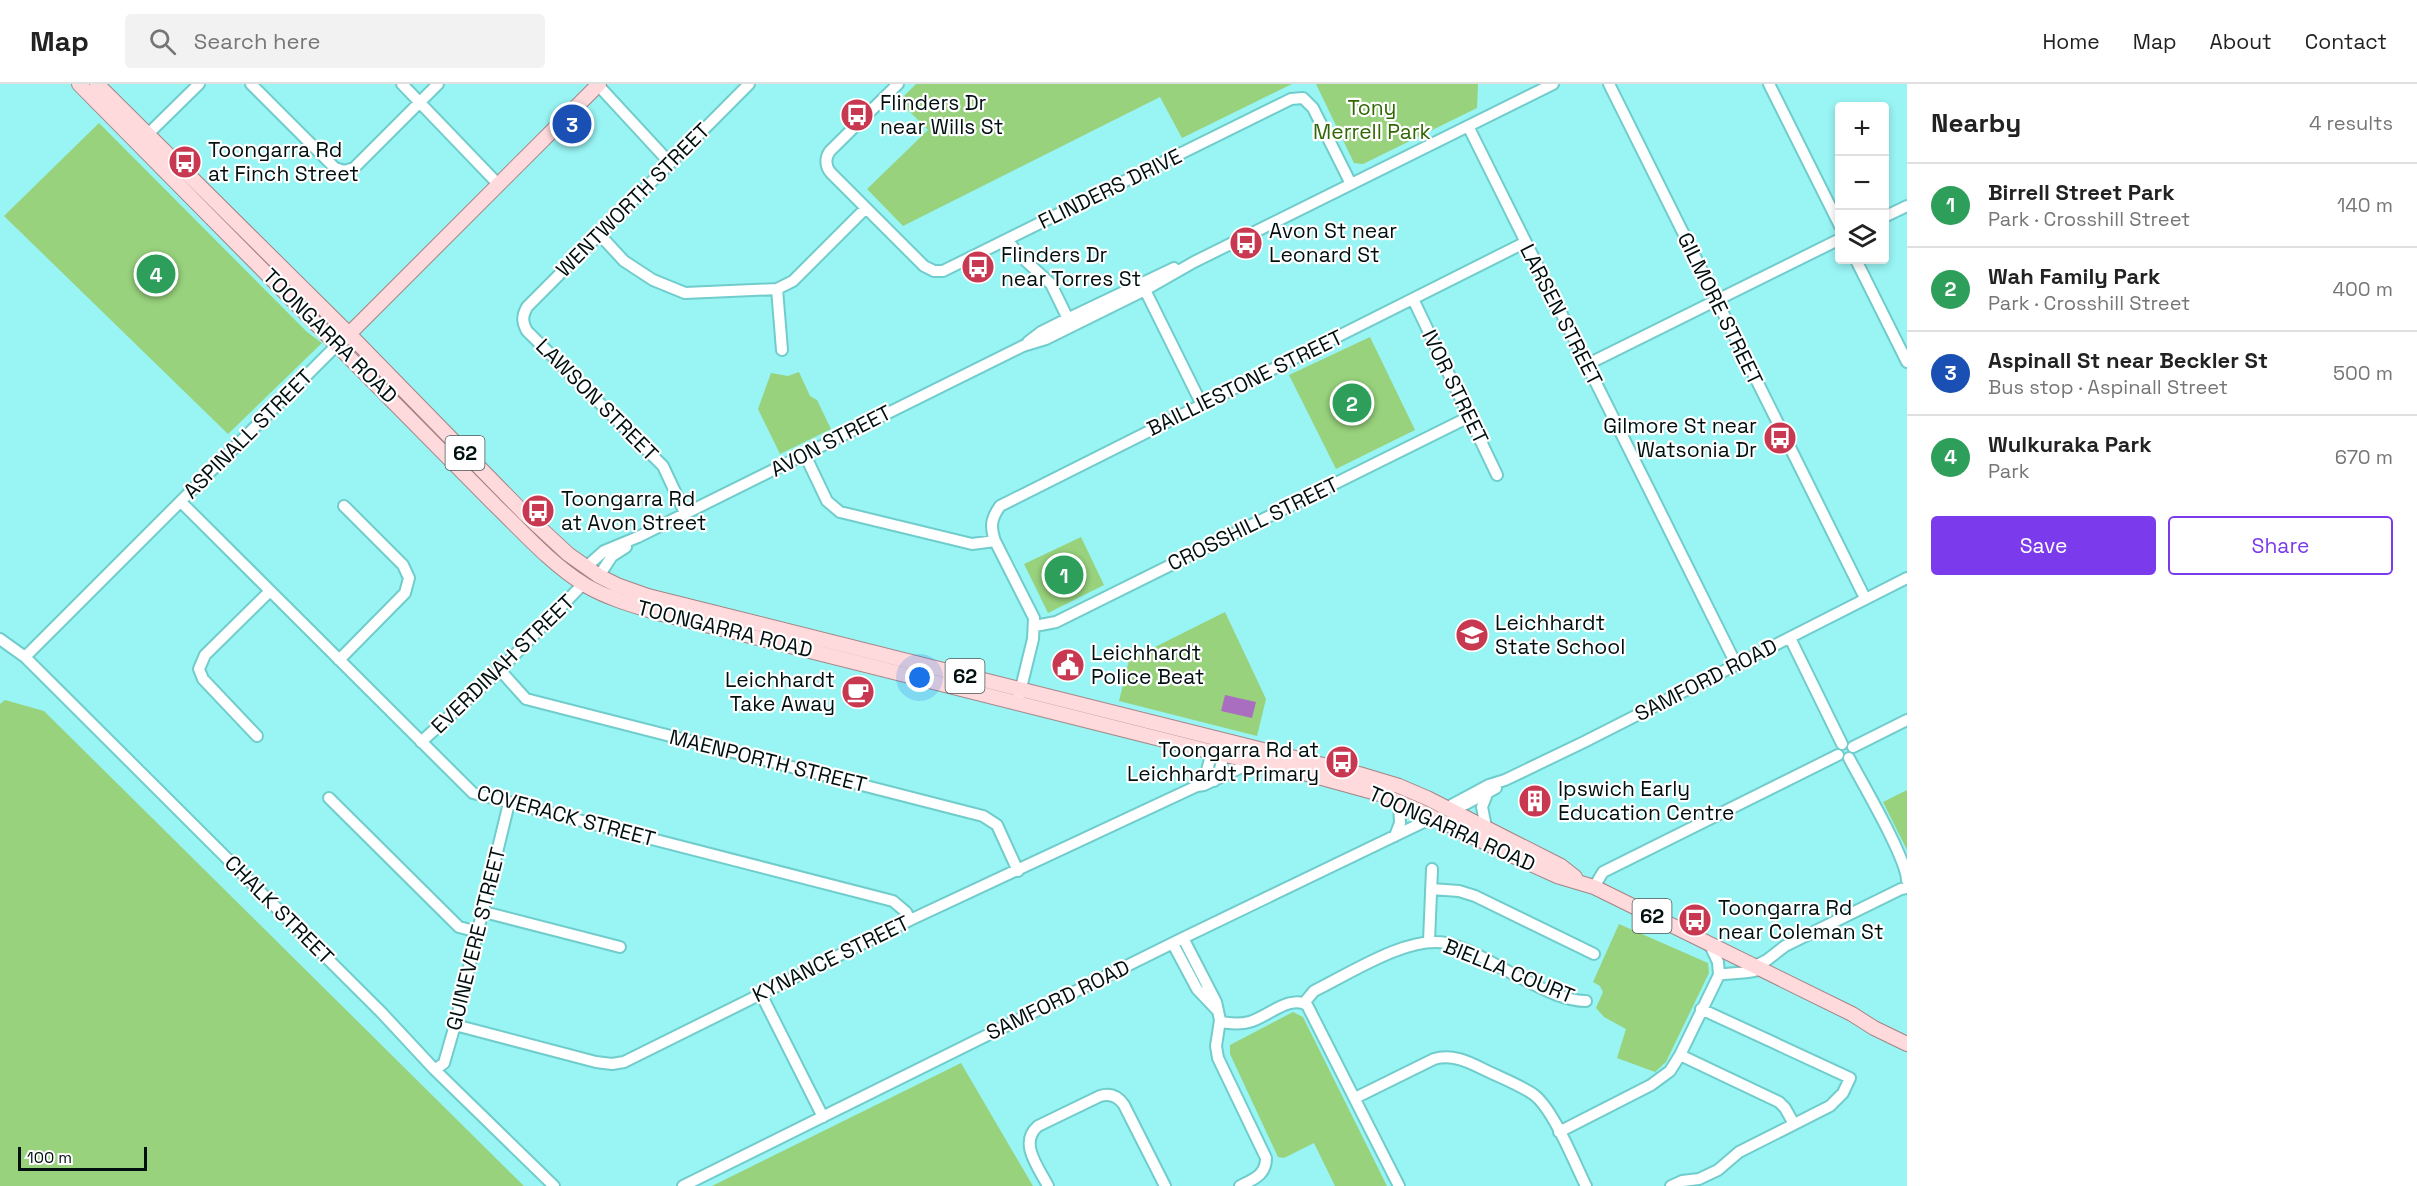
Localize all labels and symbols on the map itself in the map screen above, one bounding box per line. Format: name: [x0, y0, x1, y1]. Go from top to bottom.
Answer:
place label: Flinders Dr near Wills St: [880, 89, 1003, 140]
park label: Tony Merrell Park: [1313, 94, 1431, 145]
bus stop icon: Flinders Dr near Wills St: [839, 97, 875, 133]
pin: 3: [552, 102, 592, 147]
street label: WENTWORTH STREET: [550, 117, 715, 282]
place label: Toongarra Rd at Finch Street: [208, 136, 359, 187]
street label: FLINDERS DRIVE: [1034, 142, 1186, 235]
bus stop icon: Toongarra Rd at Finch Street: [167, 144, 203, 180]
place label: Avon St near Leonard St: [1269, 217, 1397, 268]
bus stop icon: Avon St near Leonard St: [1228, 225, 1264, 261]
street label: GILMORE STREET: [1672, 228, 1769, 390]
street label: LARSEN STREET: [1514, 239, 1609, 390]
place label: Flinders Dr near Torres St: [1001, 241, 1141, 292]
bus stop icon: Flinders Dr near Torres St: [960, 249, 996, 285]
pin: 4: [136, 252, 176, 297]
street label: TOONGARRA ROAD: [257, 262, 404, 409]
street label: BAILLIESTONE STREET: [1142, 323, 1347, 442]
street label: IVOR STREET: [1416, 325, 1495, 449]
street label: LAWSON STREET: [530, 333, 664, 467]
street label: ASPINALL STREET: [177, 363, 318, 504]
pin: 2: [1332, 380, 1372, 426]
street label: AVON STREET: [766, 399, 896, 483]
place label: Gilmore St near Watsonia Dr: [1603, 412, 1757, 463]
bus stop icon: Gilmore St near Watsonia Dr: [1762, 420, 1798, 456]
road number: 62: [446, 436, 484, 470]
street label: CROSSHILL STREET: [1163, 470, 1343, 577]
place label: Toongarra Rd at Avon Street: [561, 485, 706, 536]
bus stop icon: Toongarra Rd at Avon Street: [520, 493, 556, 529]
pin: 1: [1044, 552, 1084, 598]
street label: EVERDINAH STREET: [425, 588, 580, 739]
street label: TOONGARRA ROAD: [635, 594, 816, 663]
place label: Leichhardt State School: [1495, 609, 1625, 660]
school or university icon: Leichhardt State School: [1454, 617, 1490, 653]
street label: SAMFORD ROAD: [1630, 632, 1782, 727]
place label: Leichhardt Police Beat: [1091, 639, 1204, 690]
public building icon: Leichhardt Police Beat: [1050, 647, 1086, 683]
road number: 62: [946, 659, 984, 693]
your location: [905, 663, 934, 692]
place label: Leichhardt Take Away: [725, 666, 835, 717]
cafe icon: Leichhardt Take Away: [840, 674, 876, 710]
street label: MAENPORTH STREET: [667, 723, 869, 798]
place label: Toongarra Rd at Leichhardt Primary: [1127, 736, 1319, 787]
bus stop icon: Toongarra Rd at Leichhardt Primary: [1324, 744, 1360, 780]
place label: Ipswich Early Education Centre: [1558, 775, 1734, 826]
street label: COVERACK STREET: [474, 779, 658, 852]
street label: TOONGARRA ROAD: [1365, 780, 1540, 877]
building icon: Ipswich Early Education Centre: [1517, 783, 1553, 819]
street label: GUINEVERE STREET: [440, 844, 511, 1033]
street label: CHALK STREET: [219, 849, 340, 970]
place label: Toongarra Rd near Coleman St: [1718, 894, 1884, 945]
road number: 62: [1632, 899, 1672, 933]
bus stop icon: Toongarra Rd near Coleman St: [1677, 902, 1713, 938]
street label: KYNANCE STREET: [748, 909, 914, 1008]
street label: BIELLA COURT: [1440, 932, 1579, 1009]
street label: SAMFORD ROAD: [982, 953, 1134, 1046]
scale bar: [18, 1144, 147, 1172]

